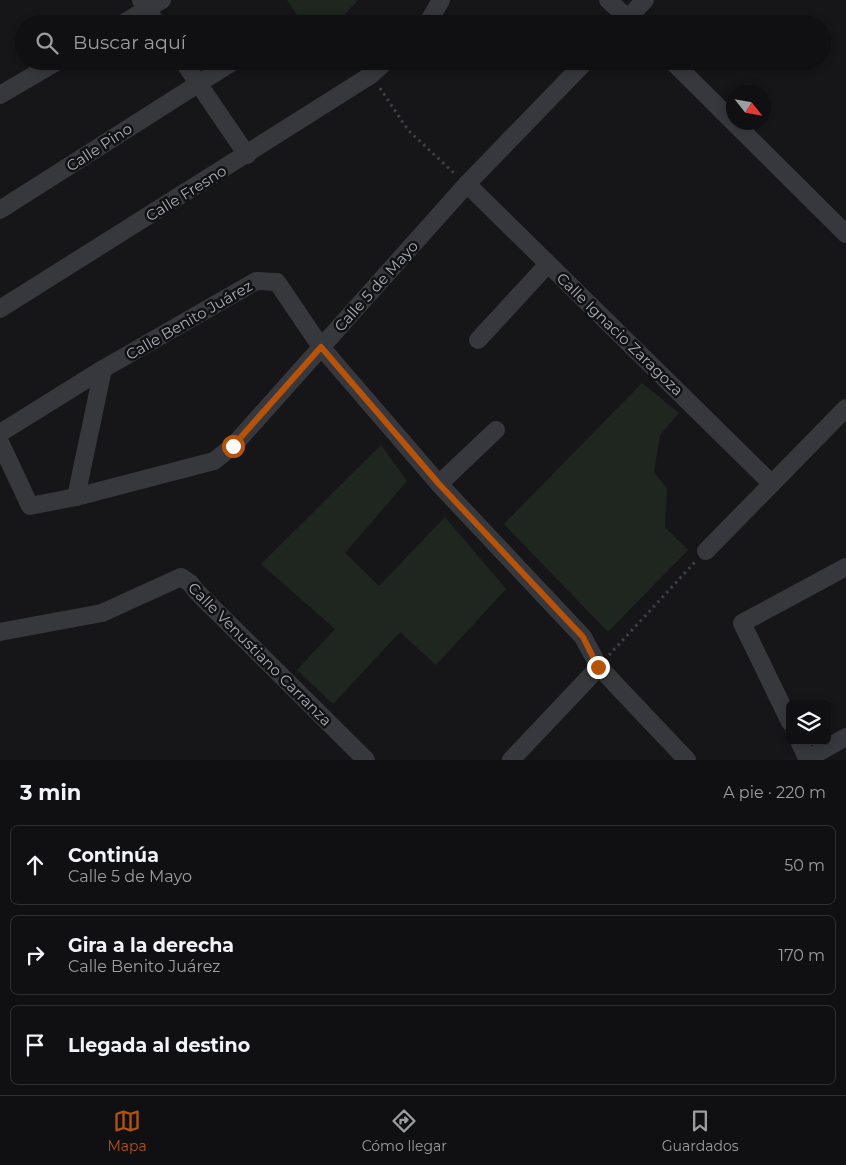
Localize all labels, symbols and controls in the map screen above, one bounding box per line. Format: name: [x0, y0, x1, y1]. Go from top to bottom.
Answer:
search box: [15, 15, 831, 70]
icon: search: [33, 29, 61, 57]
text: Buscar aquí: [73, 31, 186, 54]
north arrow: [726, 85, 771, 130]
street label: Calle Pino: [62, 119, 136, 175]
street label: Calle Fresno: [142, 161, 230, 225]
street label: Calle 5 de Mayo: [330, 236, 422, 336]
street label: Calle Ignacio Zaragoza: [553, 269, 687, 399]
street label: Calle Benito Juárez: [122, 276, 256, 364]
route start: [222, 435, 245, 458]
street label: Calle Venustiano Carranza: [184, 578, 336, 730]
route end: [587, 656, 610, 679]
map controls: [786, 700, 831, 745]
button: layers: [786, 700, 831, 745]
text: 3 min: [20, 780, 81, 805]
text: A pie · 220 m: [723, 783, 826, 802]
text: Continúa: [68, 844, 159, 867]
icon: ahead: [21, 851, 49, 879]
text: 50 m: [784, 856, 825, 875]
text: Calle 5 de Mayo: [68, 867, 192, 886]
text: Gira a la derecha: [68, 934, 234, 957]
icon: right: [21, 941, 49, 969]
text: 170 m: [778, 946, 825, 965]
text: Calle Benito Juárez: [68, 957, 220, 976]
icon: arrive: [21, 1031, 49, 1059]
text: Llegada al destino: [68, 1034, 250, 1057]
tab: Mapa: [107, 1107, 147, 1155]
tab: Cómo llegar: [362, 1107, 447, 1155]
tab: Guardados: [662, 1107, 739, 1155]

